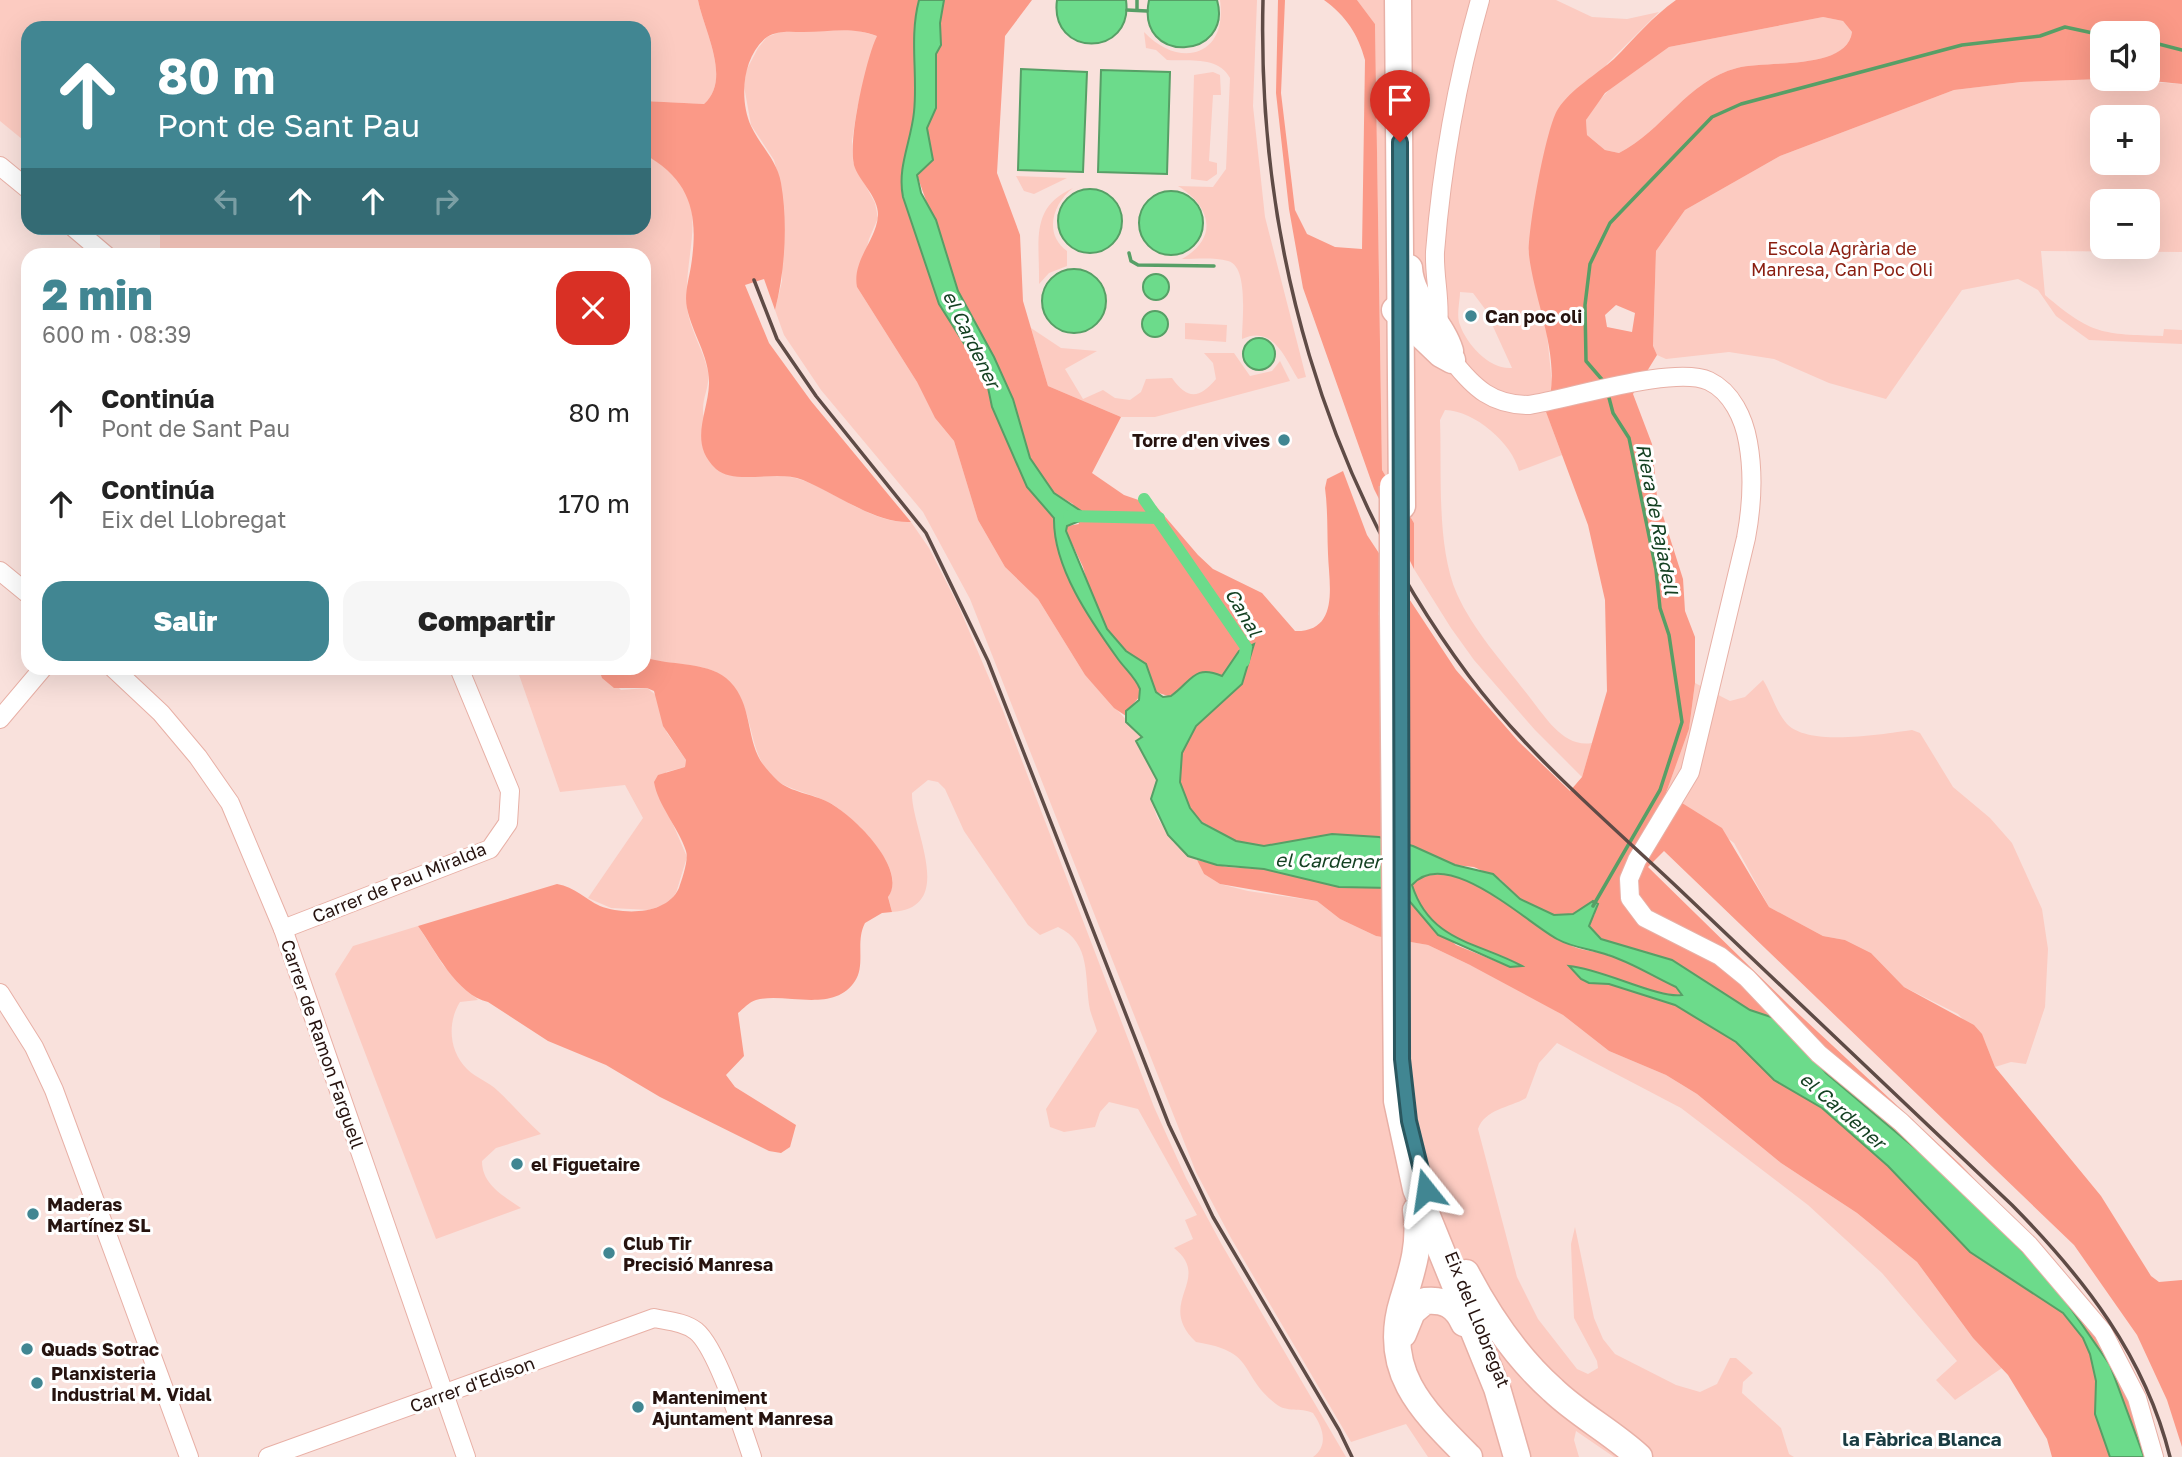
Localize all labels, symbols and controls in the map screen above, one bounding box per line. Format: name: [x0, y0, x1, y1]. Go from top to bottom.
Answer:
map controls: [2090, 21, 2160, 259]
button: sound: [2090, 21, 2160, 91]
text: 80 m: [157, 46, 275, 105]
icon: ahead: [42, 49, 133, 140]
pin: [1370, 70, 1430, 142]
icon: arrive: [1381, 81, 1419, 119]
button: +: [2090, 105, 2160, 175]
text: Pont de Sant Pau: [157, 106, 420, 144]
icon: left: [208, 182, 246, 220]
icon: ahead: [281, 182, 319, 220]
icon: ahead: [354, 182, 392, 220]
icon: right: [427, 182, 465, 220]
button: −: [2090, 189, 2160, 259]
park label: Escola Agrària de Manresa, Can Poc Oli: [1751, 237, 1933, 280]
text: 2 min: [42, 269, 153, 319]
button: close: [556, 271, 630, 345]
water label: el Cardener: [939, 287, 1007, 394]
place label: Can poc oli: [1485, 305, 1582, 327]
marker: Can poc oli: [1463, 308, 1479, 324]
text: 600 m · 08:39: [42, 320, 192, 348]
text: Continúa: [101, 383, 215, 414]
icon: ahead: [42, 394, 80, 432]
text: 80 m: [569, 397, 630, 428]
text: Pont de Sant Pau: [101, 414, 290, 442]
place label: Torre d'en vives: [1132, 429, 1270, 451]
marker: Torre d'en vives: [1276, 432, 1292, 448]
water label: Riera de Rajadell: [1632, 442, 1684, 597]
text: Continúa: [101, 474, 215, 505]
icon: ahead: [42, 485, 80, 523]
text: 170 m: [558, 488, 630, 519]
text: Eix del Llobregat: [101, 505, 286, 533]
button: Salir: [42, 581, 329, 661]
button: Compartir: [343, 581, 630, 661]
water label: Canal: [1221, 584, 1268, 641]
street label: Carrer de Pau Miralda: [309, 837, 489, 927]
water label: el Cardener: [1275, 848, 1384, 872]
street label: Carrer de Ramon Farguell: [277, 936, 369, 1152]
water label: el Cardener: [1796, 1067, 1892, 1155]
place label: el Figuetaire: [531, 1153, 640, 1175]
position arrow: [1389, 1153, 1463, 1227]
marker: el Figuetaire: [509, 1156, 525, 1172]
place label: Maderas Martínez SL: [47, 1193, 150, 1236]
marker: Maderas Martínez SL: [25, 1206, 41, 1222]
place label: Club Tir Precisió Manresa: [623, 1232, 773, 1275]
marker: Club Tir Precisió Manresa: [601, 1245, 617, 1261]
street label: Eix del Llobregat: [1441, 1248, 1515, 1390]
place label: Quads Sotrac: [41, 1338, 159, 1360]
marker: Quads Sotrac: [19, 1341, 35, 1357]
street label: Carrer d'Edison: [407, 1351, 537, 1417]
place label: Planxisteria Industrial M. Vidal: [51, 1362, 211, 1405]
marker: Planxisteria Industrial M. Vidal: [29, 1375, 45, 1391]
place label: Manteniment Ajuntament Manresa: [652, 1386, 833, 1429]
marker: Manteniment Ajuntament Manresa: [630, 1399, 646, 1415]
district label: la Fàbrica Blanca: [1842, 1427, 2002, 1450]

